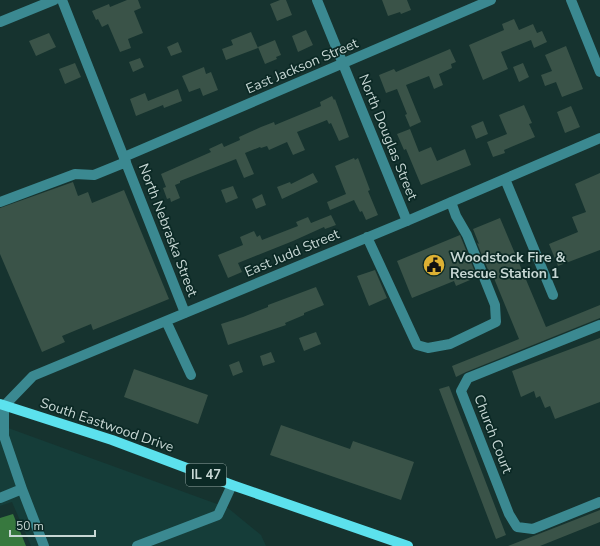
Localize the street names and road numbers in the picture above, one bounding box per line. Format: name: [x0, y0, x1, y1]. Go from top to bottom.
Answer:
street label: East Jackson Street: [243, 34, 361, 98]
street label: North Douglas Street: [354, 71, 422, 203]
street label: North Nebraska Street: [134, 161, 202, 299]
street label: East Judd Street: [242, 224, 342, 282]
street label: Church Court: [469, 392, 517, 476]
street label: South Eastwood Drive: [38, 393, 176, 457]
road number: IL 47: [186, 464, 226, 486]

